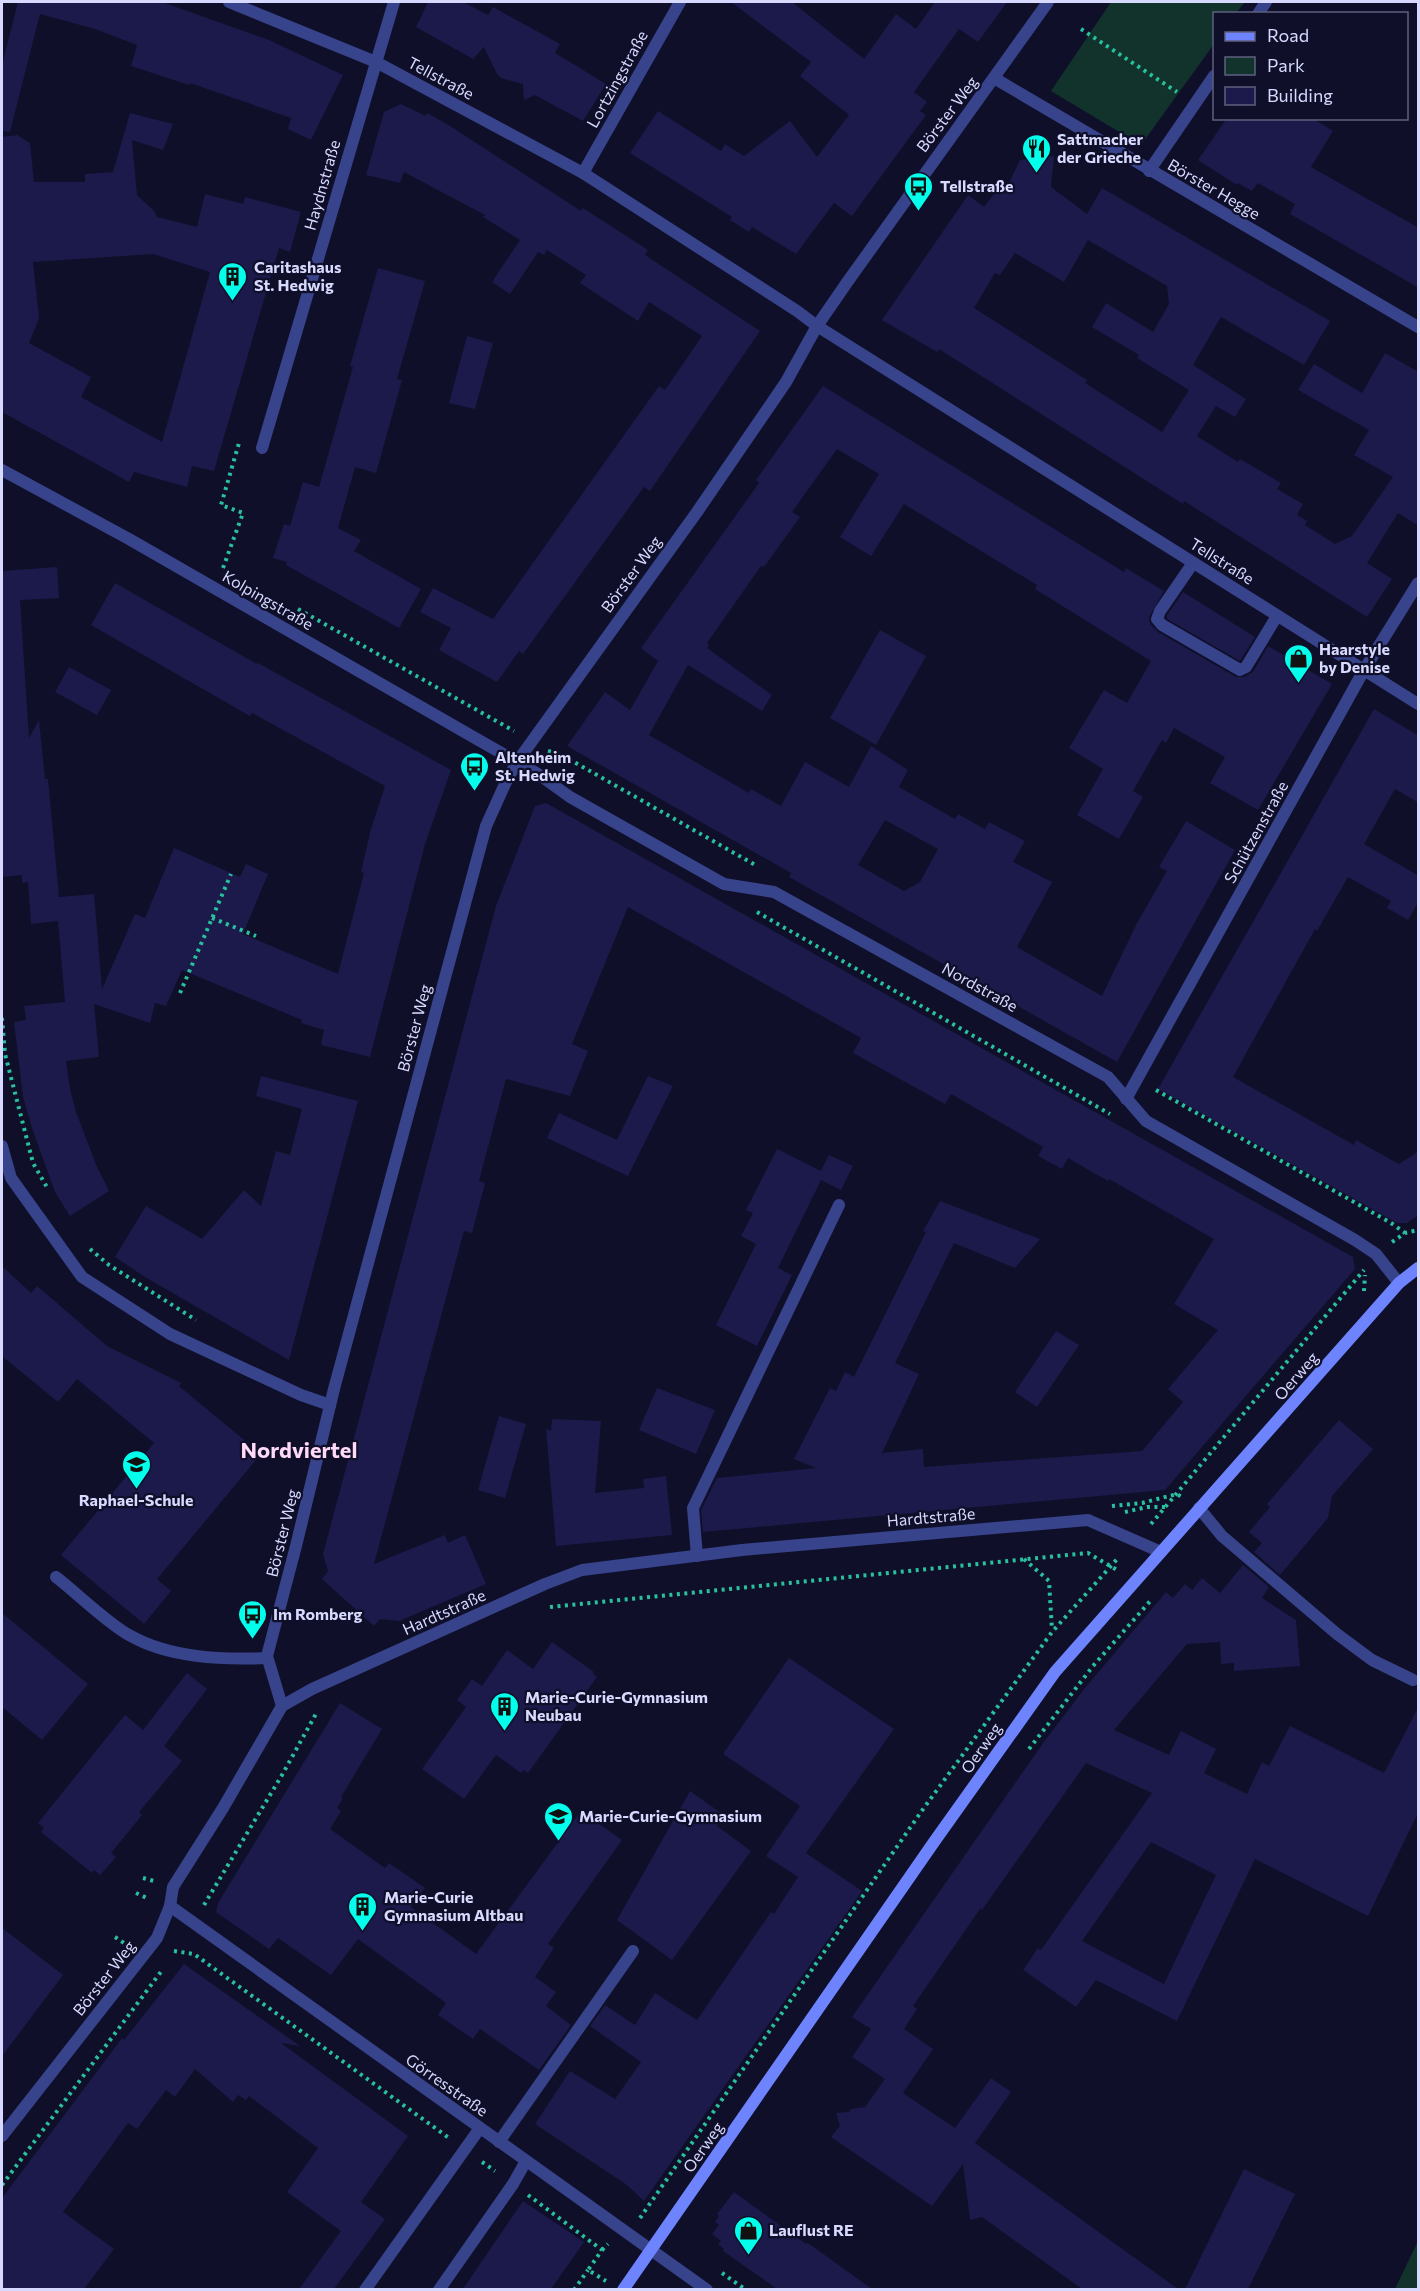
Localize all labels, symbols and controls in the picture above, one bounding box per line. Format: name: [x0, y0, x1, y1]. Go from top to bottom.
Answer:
legend: [1213, 12, 1408, 120]
text: Road: [1267, 24, 1309, 46]
street label: Lortzingstraße: [582, 27, 651, 131]
street label: Tellstraße: [405, 52, 478, 103]
text: Park: [1267, 54, 1305, 76]
street label: Börster Weg: [912, 72, 981, 155]
text: Building: [1267, 84, 1333, 106]
place label: Sattmacher der Grieche: [1057, 129, 1143, 166]
restaurant icon: Sattmacher der Grieche: [1020, 132, 1052, 174]
street label: Haydnstraße: [300, 137, 343, 232]
street label: Börster Hegge: [1165, 154, 1264, 223]
bus stop icon: Tellstraße: [903, 170, 935, 212]
place label: Tellstraße: [940, 176, 1014, 195]
place label: Caritashaus St. Hedwig: [254, 257, 341, 294]
building icon: Caritashaus St. Hedwig: [217, 260, 249, 302]
street label: Börster Weg: [596, 532, 665, 616]
street label: Tellstraße: [1187, 533, 1258, 588]
street label: Kolpingstraße: [219, 566, 317, 633]
place label: Haarstyle by Denise: [1319, 639, 1390, 676]
shop icon: Haarstyle by Denise: [1282, 642, 1314, 684]
place label: Altenheim St. Hedwig: [495, 747, 575, 784]
bus stop icon: Altenheim St. Hedwig: [458, 750, 490, 792]
street label: Schützenstraße: [1220, 777, 1292, 886]
street label: Nordstraße: [939, 958, 1021, 1015]
street label: Börster Weg: [393, 982, 434, 1074]
street label: Oerweg: [1270, 1347, 1322, 1404]
district label: Nordviertel: [241, 1436, 357, 1463]
school or university icon: Raphael-Schule: [120, 1448, 152, 1490]
street label: Börster Weg: [261, 1487, 302, 1579]
place label: Raphael-Schule: [79, 1490, 193, 1509]
street label: Hardtstraße: [886, 1503, 976, 1530]
street label: Hardtstraße: [399, 1585, 488, 1638]
bus stop icon: Im Romberg: [236, 1598, 268, 1640]
place label: Im Romberg: [273, 1604, 363, 1623]
place label: Marie-Curie-Gymnasium Neubau: [525, 1687, 708, 1724]
building icon: Marie-Curie-Gymnasium Neubau: [488, 1690, 520, 1732]
street label: Oerweg: [956, 1718, 1005, 1777]
school or university icon: Marie-Curie-Gymnasium: [542, 1800, 574, 1842]
place label: Marie-Curie-Gymnasium: [579, 1806, 762, 1825]
place label: Marie-Curie Gymnasium Altbau: [384, 1887, 523, 1924]
building icon: Marie-Curie Gymnasium Altbau: [347, 1890, 379, 1932]
street label: Börster Weg: [68, 1936, 139, 2019]
street label: Görresstraße: [403, 2049, 492, 2120]
street label: Oerweg: [678, 2117, 727, 2176]
shop icon: Lauflust RE: [732, 2214, 764, 2256]
place label: Lauflust RE: [769, 2220, 854, 2239]

